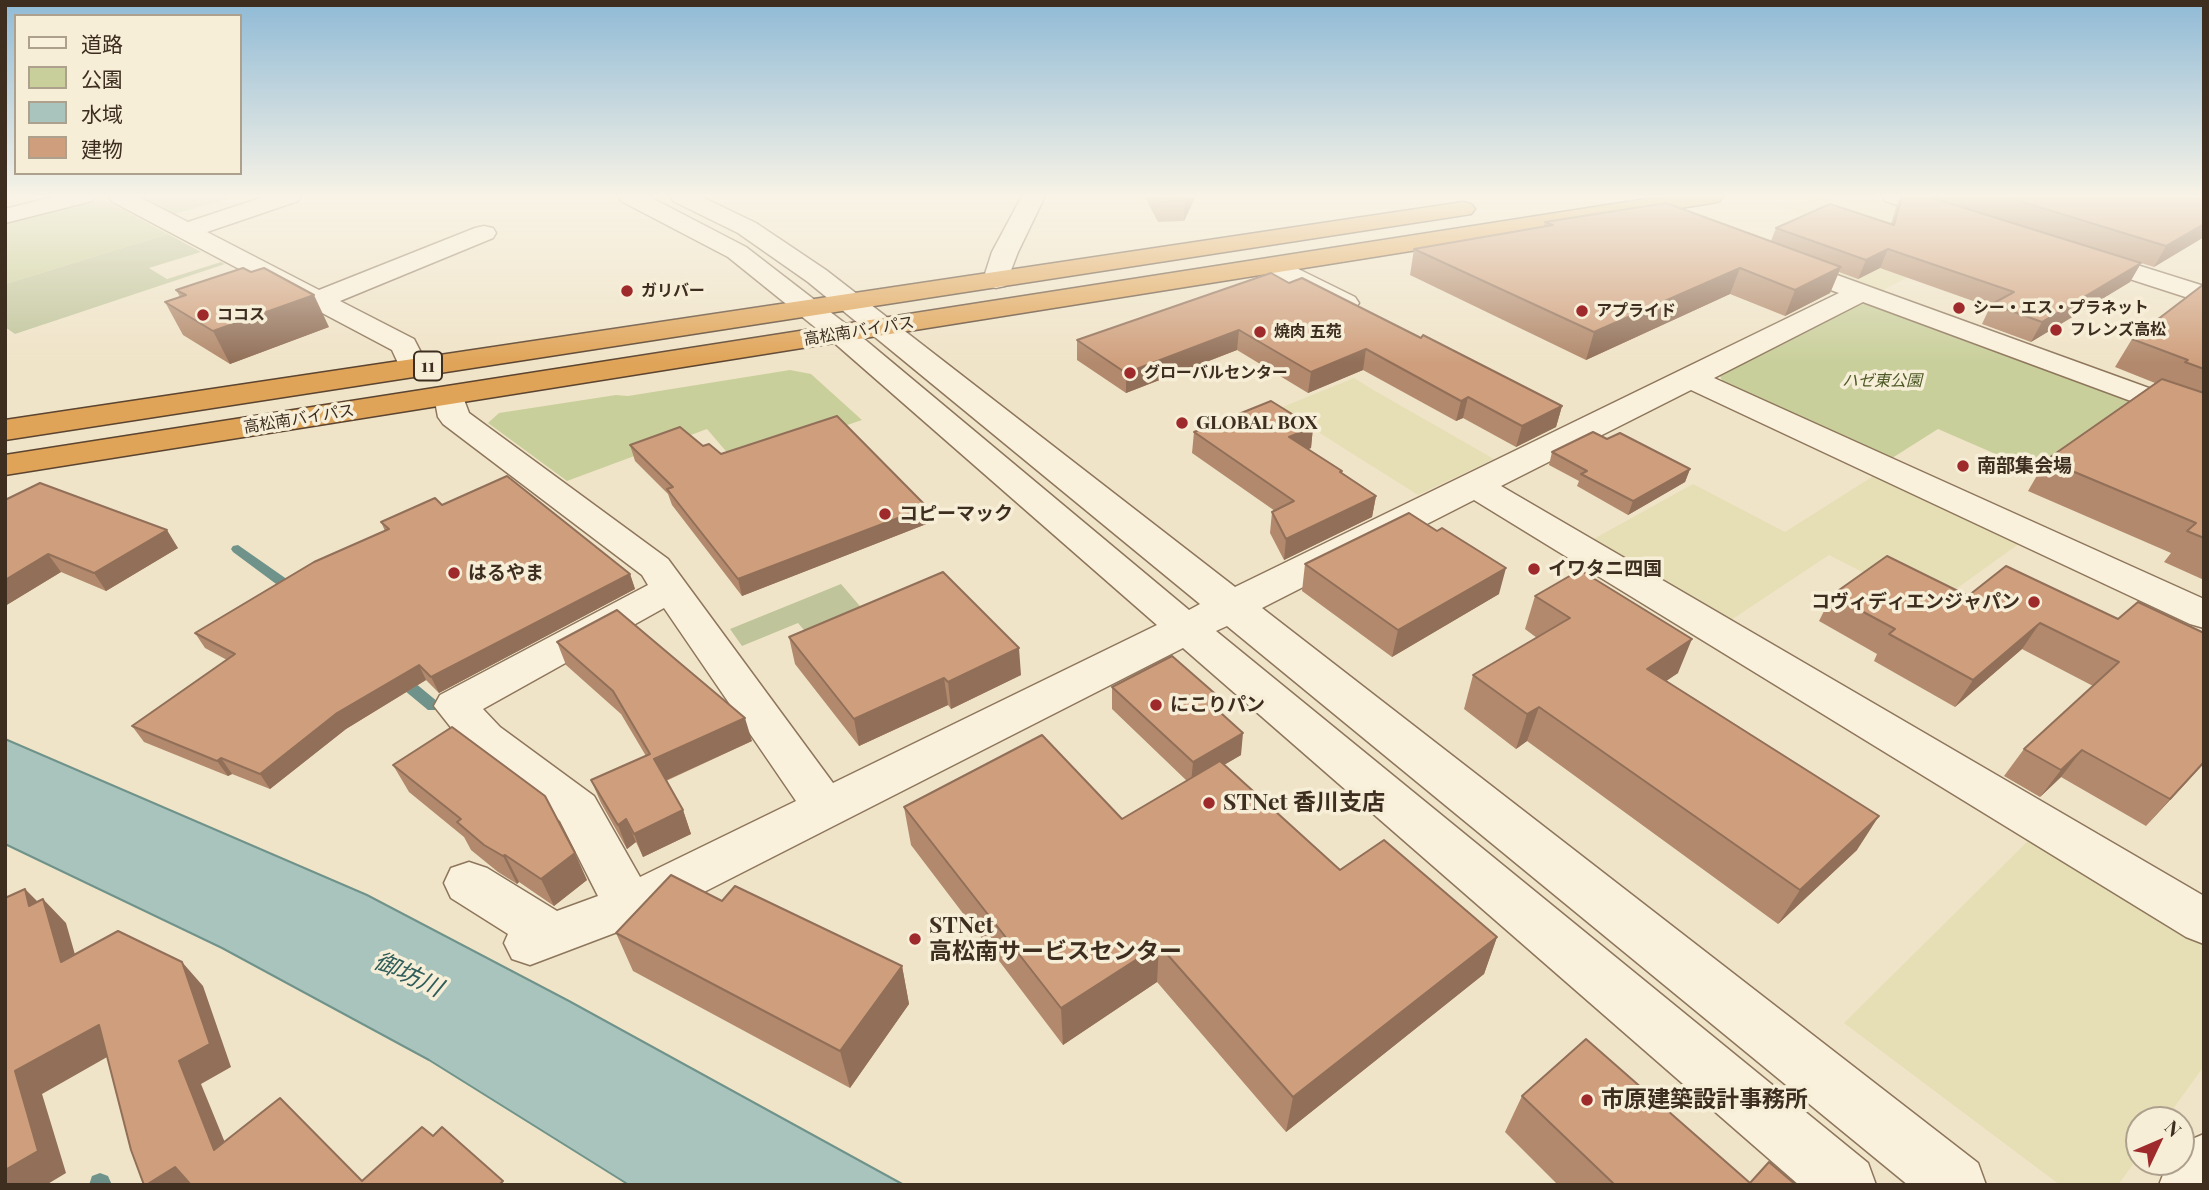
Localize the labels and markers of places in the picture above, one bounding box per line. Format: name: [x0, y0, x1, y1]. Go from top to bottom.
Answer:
place label: ガリバー: [641, 281, 705, 301]
marker: ガリバー: [619, 283, 635, 299]
place label: シー・エス・プラネット: [1973, 298, 2149, 318]
marker: シー・エス・プラネット: [1951, 300, 1967, 316]
place label: アプライド: [1596, 301, 1676, 321]
marker: アプライド: [1574, 303, 1590, 319]
place label: ココス: [217, 305, 265, 325]
marker: ココス: [195, 307, 211, 323]
place label: フレンズ高松: [2070, 320, 2166, 340]
place label: 焼肉 五苑: [1274, 322, 1342, 342]
marker: フレンズ高松: [2048, 322, 2064, 338]
marker: 焼肉 五苑: [1252, 324, 1268, 340]
place label: グローバルセンター: [1144, 363, 1288, 383]
marker: グローバルセンター: [1122, 365, 1138, 381]
place label: GLOBAL BOX: [1196, 412, 1318, 434]
marker: GLOBAL BOX: [1174, 415, 1190, 431]
place label: 南部集会場: [1977, 455, 2072, 477]
marker: 南部集会場: [1955, 458, 1971, 474]
place label: コピーマック: [899, 503, 1013, 525]
marker: コピーマック: [877, 506, 893, 522]
place label: イワタニ四国: [1548, 558, 1662, 580]
marker: イワタニ四国: [1526, 561, 1542, 577]
place label: はるやま: [468, 562, 544, 584]
marker: はるやま: [446, 565, 462, 581]
place label: コヴィディエンジャパン: [1811, 591, 2020, 613]
marker: コヴィディエンジャパン: [2026, 594, 2042, 610]
place label: にこりパン: [1170, 694, 1265, 716]
marker: にこりパン: [1148, 697, 1164, 713]
place label: STNet 香川支店: [1223, 789, 1385, 817]
marker: STNet 香川支店: [1201, 795, 1217, 811]
place label: STNet 高松南サービスセンター: [929, 912, 1182, 966]
marker: STNet 高松南サービスセンター: [907, 931, 923, 947]
place label: 市原建築設計事務所: [1601, 1086, 1808, 1114]
marker: 市原建築設計事務所: [1579, 1092, 1595, 1108]

